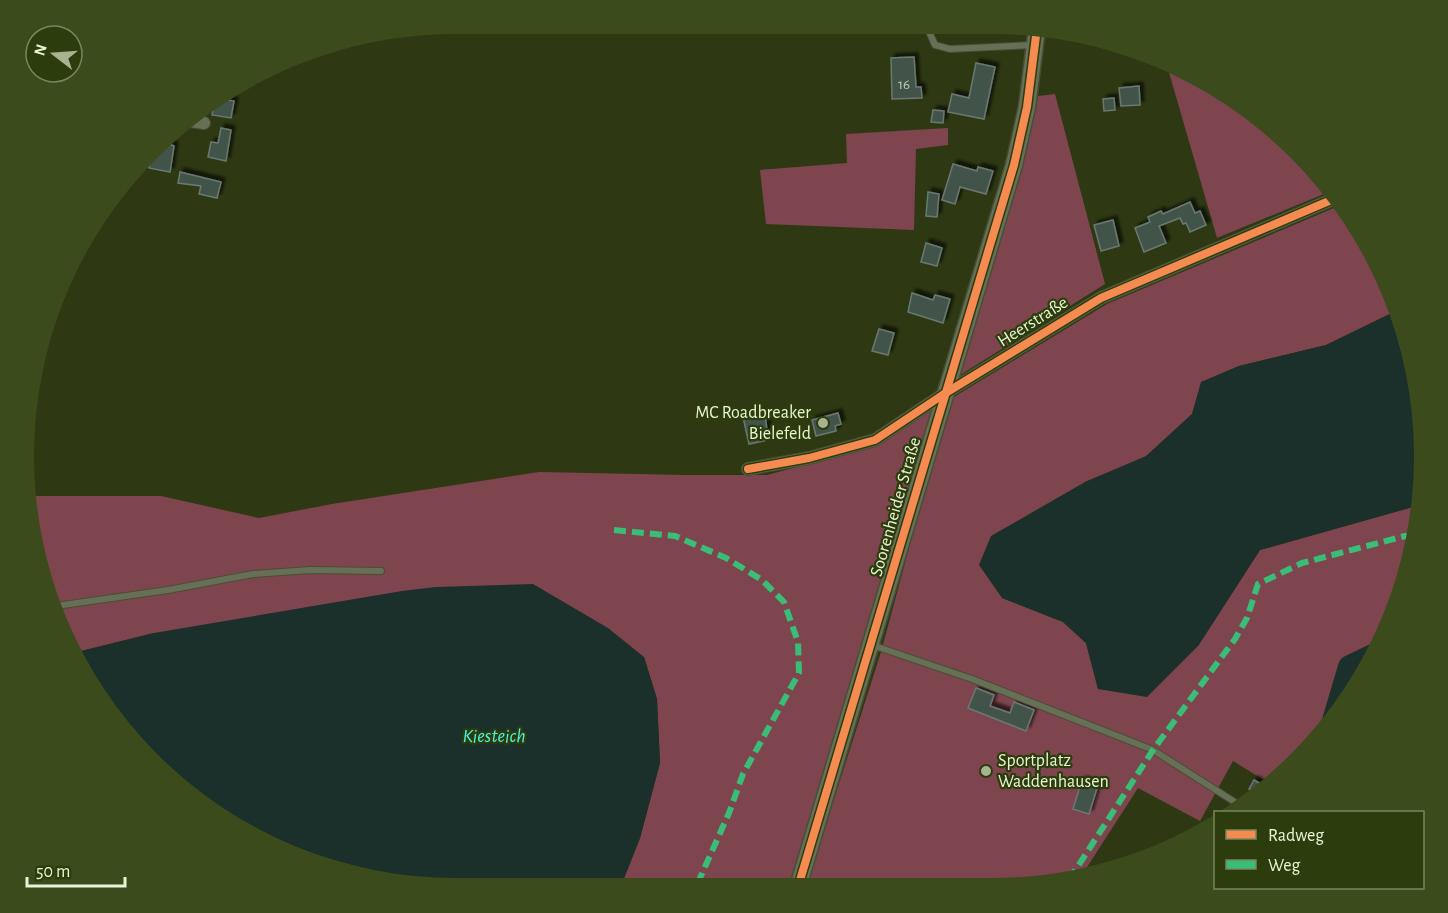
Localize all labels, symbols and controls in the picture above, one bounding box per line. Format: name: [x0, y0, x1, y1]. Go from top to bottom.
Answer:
north arrow: [24, 24, 84, 84]
text: N: [31, 42, 50, 58]
house number: 16: [898, 77, 910, 92]
street label: Heerstraße: [995, 293, 1071, 351]
place label: MC Roadbreaker Bielefeld: [695, 404, 811, 443]
marker: MC Roadbreaker Bielefeld: [816, 416, 830, 430]
street label: Soorenheider Straße: [868, 435, 924, 579]
water label: Kiesteich: [462, 726, 526, 746]
place label: Sportplatz Waddenhausen: [998, 752, 1109, 791]
marker: Sportplatz Waddenhausen: [979, 764, 993, 778]
legend: [1214, 811, 1424, 889]
text: Radweg: [1268, 827, 1324, 845]
scale bar: [27, 850, 124, 888]
text: Weg: [1268, 857, 1300, 875]
text: 50 m: [36, 863, 70, 881]

